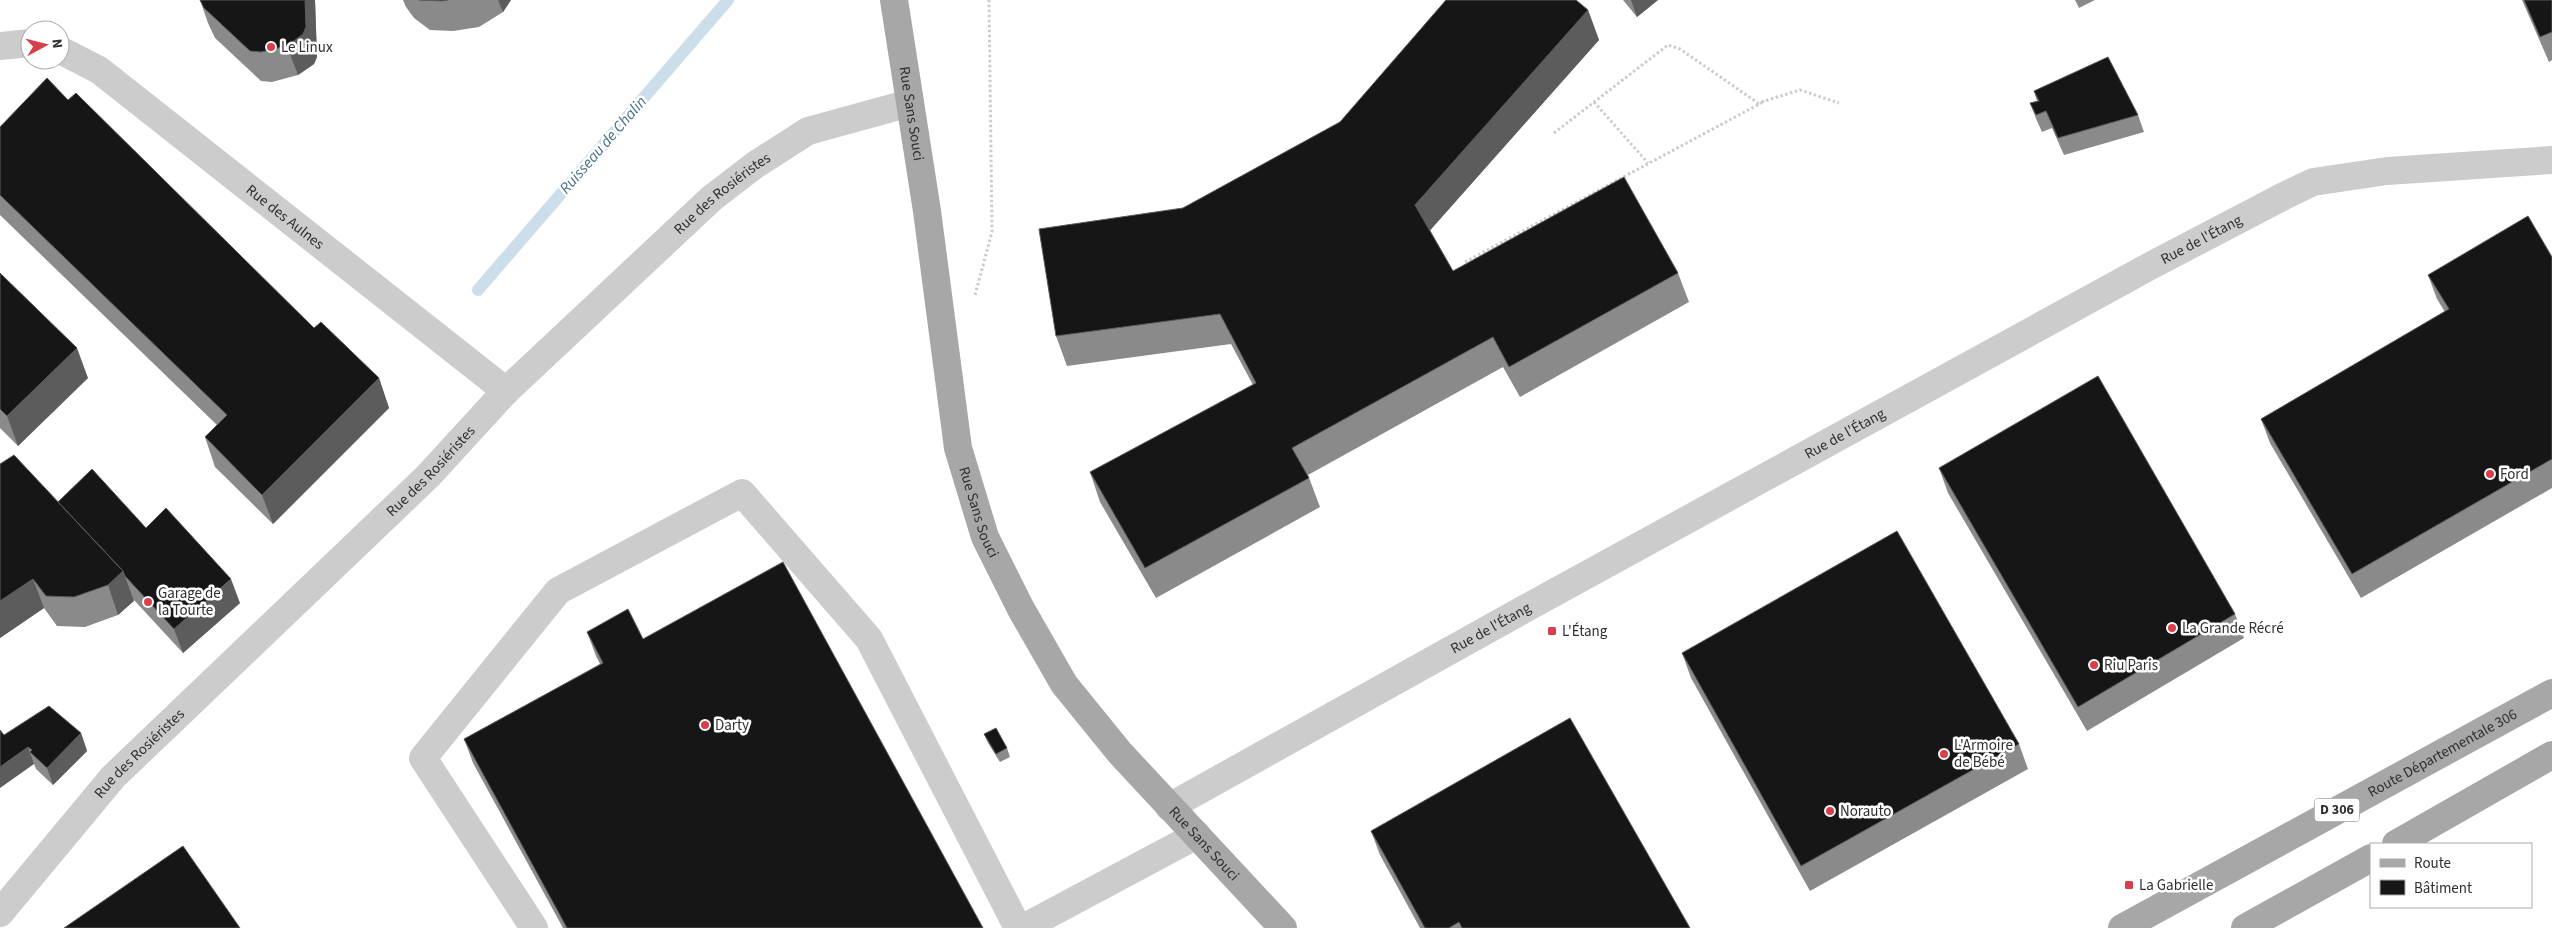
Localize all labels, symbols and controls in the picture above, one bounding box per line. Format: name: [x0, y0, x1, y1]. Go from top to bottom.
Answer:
north arrow: [20, 20, 70, 70]
place label: Le Linux: [281, 37, 333, 58]
text: N: [46, 38, 67, 49]
marker: Le Linux: [265, 41, 277, 53]
street label: Rue Sans Souci: [894, 65, 929, 162]
water label: Ruisseau de Chalin: [554, 91, 652, 199]
street label: Rue des Rosiéristes: [669, 147, 775, 239]
street label: Rue des Aulnes: [242, 179, 329, 254]
street label: Rue de l'Étang: [2157, 209, 2246, 269]
street label: Rue de l'Étang: [1800, 403, 1889, 464]
street label: Rue des Rosiéristes: [381, 421, 480, 521]
street label: Rue Sans Souci: [954, 464, 1004, 561]
place label: Ford: [2500, 464, 2529, 485]
marker: Ford: [2484, 468, 2496, 480]
place label: Garage de la Tourte: [158, 583, 221, 621]
marker: Garage de la Tourte: [142, 596, 154, 608]
street label: Rue de l'Étang: [1446, 597, 1535, 659]
place label: La Grande Récré: [2182, 618, 2284, 639]
place label: L'Étang: [1562, 621, 1608, 642]
marker: La Grande Récré: [2166, 622, 2178, 634]
marker: L'Étang: [1546, 625, 1558, 637]
place label: Riu Paris: [2104, 655, 2158, 676]
marker: Riu Paris: [2088, 659, 2100, 671]
street label: Rue des Rosiéristes: [89, 704, 189, 803]
street label: Route Départementale 306: [2364, 704, 2521, 802]
place label: Darty: [715, 715, 749, 736]
marker: Darty: [699, 719, 711, 731]
place label: L'Armoire de Bébé: [1954, 735, 2013, 773]
marker: L'Armoire de Bébé: [1938, 748, 1950, 760]
road number: D 306: [2314, 798, 2360, 822]
street label: Rue Sans Souci: [1164, 801, 1244, 885]
place label: Norauto: [1840, 801, 1891, 822]
marker: Norauto: [1824, 805, 1836, 817]
legend: [2370, 843, 2532, 908]
text: Route: [2414, 853, 2451, 874]
place label: La Gabrielle: [2139, 875, 2213, 896]
text: Bâtiment: [2414, 878, 2472, 899]
marker: La Gabrielle: [2123, 879, 2135, 891]

